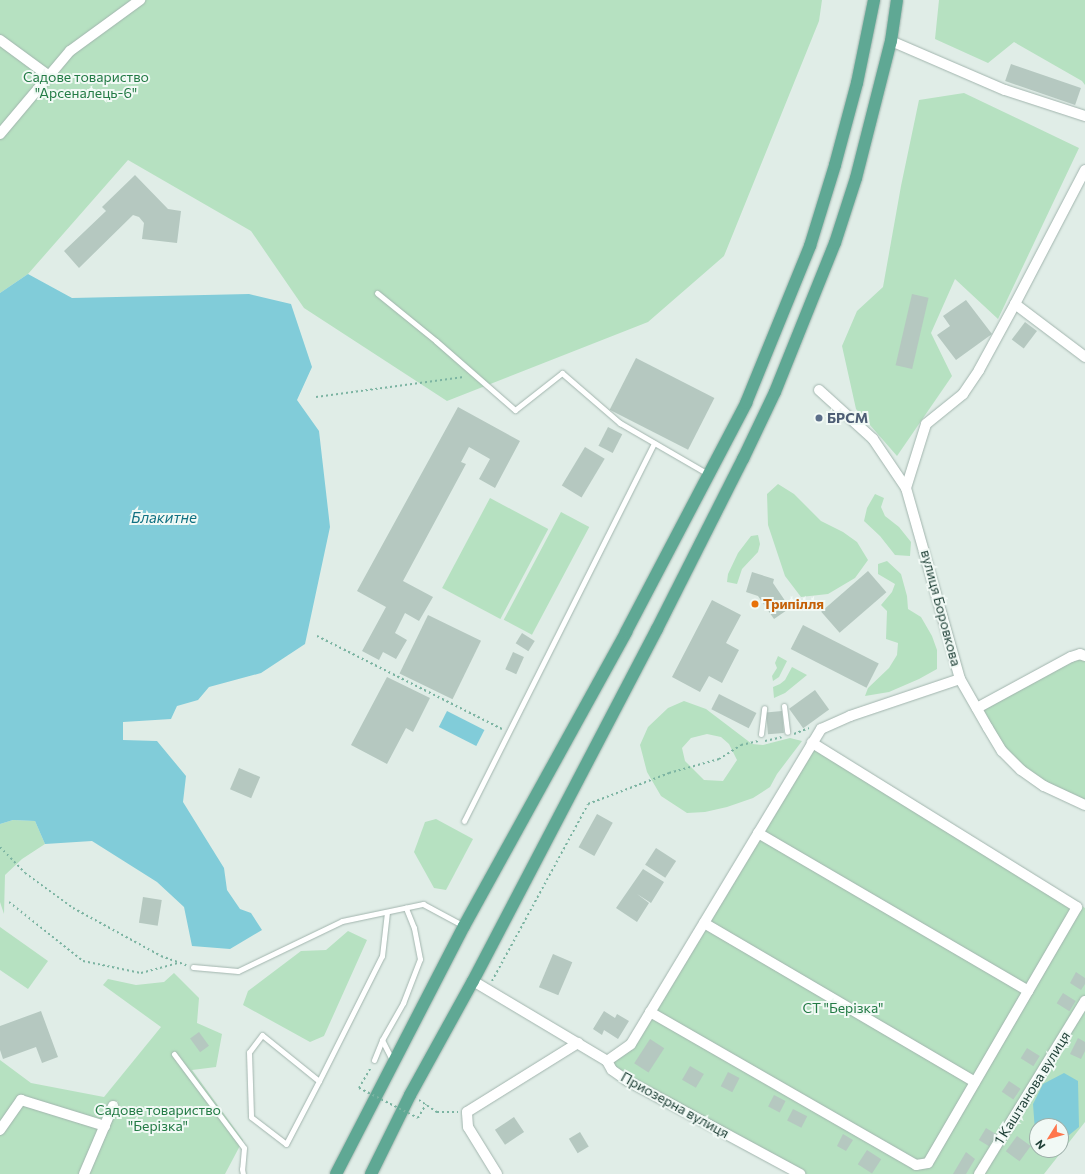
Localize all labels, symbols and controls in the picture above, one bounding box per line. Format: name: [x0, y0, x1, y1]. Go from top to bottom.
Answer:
park label: Садове товариство "Арсеналець-6": [23, 69, 149, 102]
place label: БРСМ: [827, 410, 868, 426]
marker: БРСМ: [814, 413, 824, 423]
water label: Блакитне: [131, 509, 197, 527]
street label: вулиця Боровкова: [917, 548, 965, 668]
place label: Трипілля: [763, 596, 824, 612]
marker: Трипілля: [750, 599, 760, 609]
park label: СТ "Берізка": [802, 1000, 884, 1016]
street label: 1 Каштанова вулиця: [990, 1028, 1074, 1148]
street label: Приозерна вулиця: [618, 1068, 732, 1142]
park label: Садове товариство "Берізка": [95, 1102, 221, 1134]
north arrow: [1029, 1118, 1069, 1158]
text: N: [1032, 1138, 1047, 1152]

